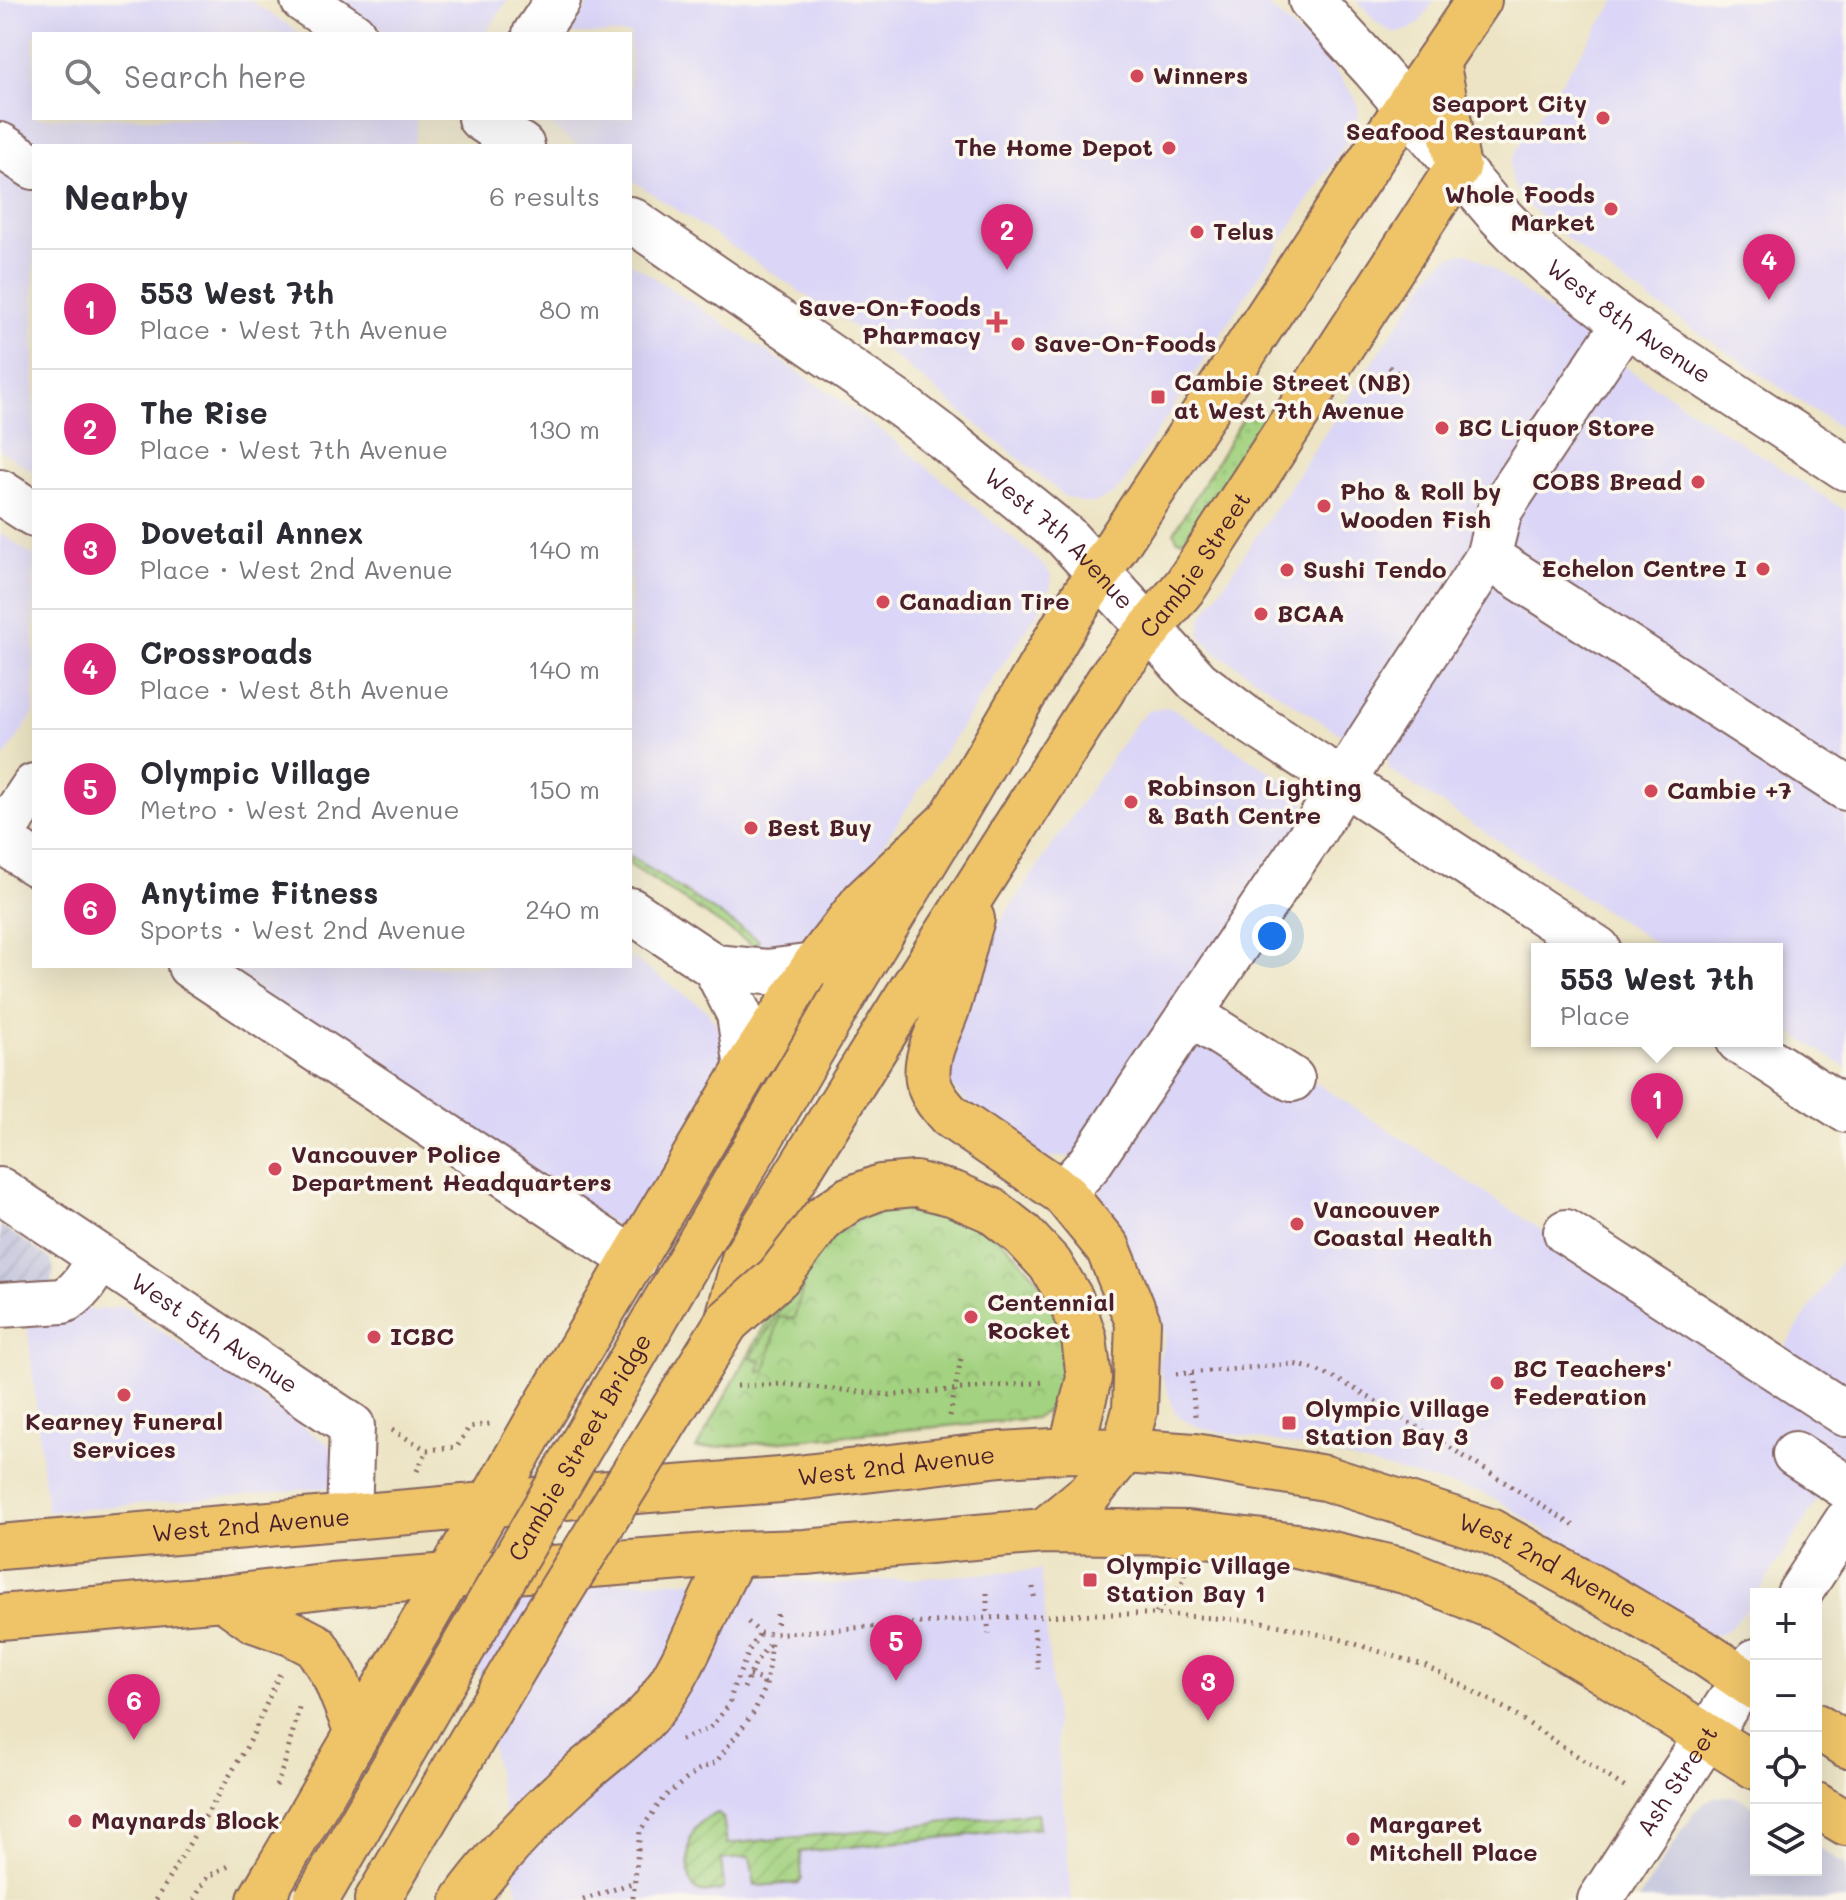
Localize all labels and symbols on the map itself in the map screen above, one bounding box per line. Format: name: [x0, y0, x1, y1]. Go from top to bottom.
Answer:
place label: Winners: [1153, 59, 1248, 90]
marker: Winners: [1128, 67, 1146, 85]
place label: Seaport City Seafood Restaurant: [1346, 87, 1587, 146]
marker: Seaport City Seafood Restaurant: [1594, 109, 1612, 127]
place label: The Home Depot: [954, 131, 1153, 162]
marker: The Home Depot: [1160, 139, 1178, 157]
place label: Whole Foods Market: [1445, 178, 1595, 237]
marker: Whole Foods Market: [1602, 200, 1620, 218]
pin: 2: [981, 204, 1033, 270]
place label: Telus: [1213, 215, 1274, 246]
marker: Telus: [1188, 223, 1206, 241]
pin: 4: [1743, 234, 1795, 300]
street label: West 8th Avenue: [1541, 251, 1718, 389]
place label: Save-On-Foods Pharmacy: [799, 291, 981, 350]
marker: Save-On-Foods Pharmacy: [988, 313, 1006, 331]
place label: Save-On-Foods: [1034, 327, 1216, 358]
marker: Save-On-Foods: [1009, 335, 1027, 353]
place label: Cambie Street (NB) at West 7th Avenue: [1174, 366, 1411, 425]
marker: Cambie Street (NB) at West 7th Avenue: [1149, 388, 1167, 406]
place label: BC Liquor Store: [1458, 411, 1655, 442]
marker: BC Liquor Store: [1433, 419, 1451, 437]
street label: West 7th Avenue: [979, 460, 1141, 615]
place label: COBS Bread: [1532, 465, 1682, 496]
marker: COBS Bread: [1689, 473, 1707, 491]
place label: Pho & Roll by Wooden Fish: [1340, 475, 1501, 534]
street label: Cambie Street: [1132, 485, 1257, 644]
marker: Pho & Roll by Wooden Fish: [1315, 497, 1333, 515]
place label: Echelon Centre I: [1541, 552, 1747, 583]
place label: Sushi Tendo: [1303, 553, 1447, 584]
marker: Echelon Centre I: [1754, 560, 1772, 578]
marker: Sushi Tendo: [1278, 561, 1296, 579]
place label: Canadian Tire: [899, 585, 1070, 616]
marker: Canadian Tire: [874, 593, 892, 611]
place label: BCAA: [1277, 597, 1344, 628]
marker: BCAA: [1252, 605, 1270, 623]
place label: Robinson Lighting & Bath Centre: [1147, 771, 1362, 830]
place label: Cambie +7: [1667, 774, 1792, 805]
marker: Cambie +7: [1642, 782, 1660, 800]
marker: Robinson Lighting & Bath Centre: [1122, 793, 1140, 811]
place label: Best Buy: [767, 811, 872, 842]
marker: Best Buy: [742, 819, 760, 837]
your location: [1252, 916, 1292, 956]
pin: 1: [1631, 1073, 1683, 1139]
place label: Vancouver Police Department Headquarters: [291, 1138, 612, 1197]
marker: Vancouver Police Department Headquarters: [266, 1160, 284, 1178]
place label: Vancouver Coastal Health: [1313, 1193, 1492, 1252]
marker: Vancouver Coastal Health: [1288, 1215, 1306, 1233]
street label: West 5th Avenue: [126, 1265, 305, 1400]
place label: Centennial Rocket: [987, 1286, 1115, 1345]
marker: Centennial Rocket: [962, 1308, 980, 1326]
place label: ICBC: [390, 1320, 454, 1351]
street label: Cambie Street Bridge: [500, 1327, 657, 1566]
marker: ICBC: [365, 1328, 383, 1346]
place label: BC Teachers' Federation: [1513, 1352, 1672, 1411]
marker: BC Teachers' Federation: [1488, 1374, 1506, 1392]
marker: Kearney Funeral Services: [115, 1386, 133, 1404]
place label: Olympic Village Station Bay 3: [1305, 1392, 1490, 1451]
place label: Kearney Funeral Services: [25, 1405, 223, 1464]
marker: Olympic Village Station Bay 3: [1280, 1414, 1298, 1432]
street label: West 2nd Avenue: [796, 1438, 997, 1492]
street label: West 2nd Avenue: [151, 1500, 351, 1548]
street label: West 2nd Avenue: [1455, 1505, 1644, 1624]
place label: Olympic Village Station Bay 1: [1106, 1549, 1291, 1608]
marker: Olympic Village Station Bay 1: [1081, 1571, 1099, 1589]
pin: 5: [870, 1615, 922, 1681]
pin: 3: [1182, 1655, 1234, 1721]
pin: 6: [108, 1674, 160, 1740]
street label: Ash Street: [1629, 1719, 1724, 1841]
place label: Maynards Block: [91, 1804, 280, 1835]
place label: Margaret Mitchell Place: [1369, 1808, 1538, 1867]
marker: Maynards Block: [66, 1812, 84, 1830]
marker: Margaret Mitchell Place: [1344, 1830, 1362, 1848]

